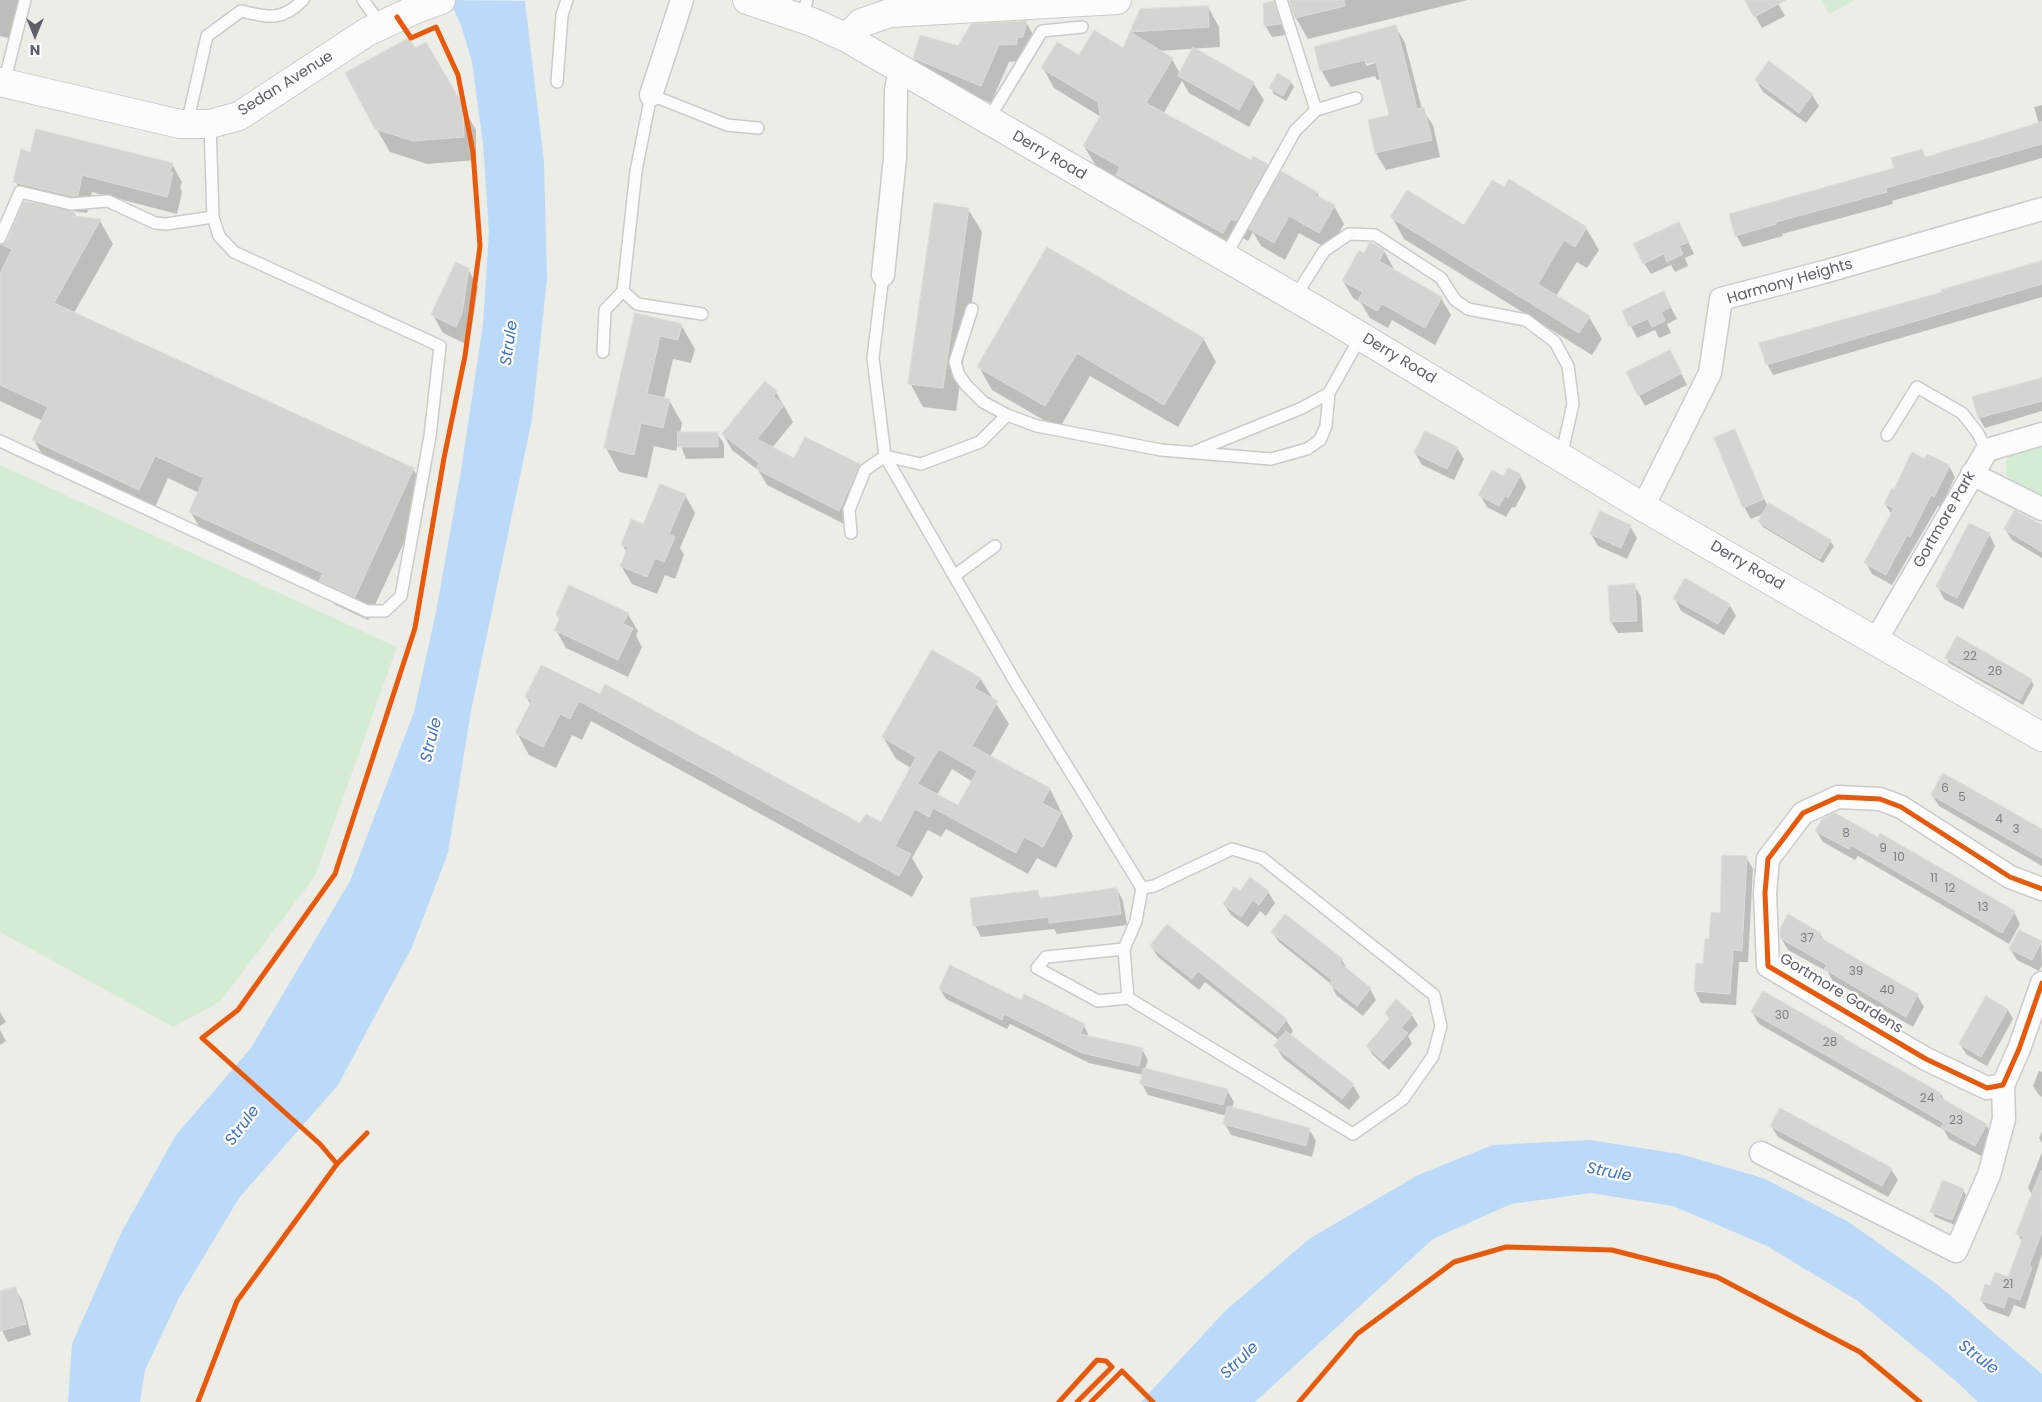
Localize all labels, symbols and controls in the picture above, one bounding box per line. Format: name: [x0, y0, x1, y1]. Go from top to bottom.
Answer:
north arrow: [10, 10, 60, 60]
text: N: [30, 40, 40, 60]
street label: Sedan Avenue: [235, 48, 337, 120]
street label: Derry Road: [1009, 128, 1089, 184]
street label: Harmony Heights: [1725, 255, 1855, 309]
water label: Strule: [497, 319, 523, 367]
street label: Derry Road: [1359, 330, 1439, 388]
street label: Gortmore Park: [1910, 469, 1980, 571]
street label: Derry Road: [1707, 538, 1787, 594]
house number: 22: [1963, 650, 1977, 664]
house number: 26: [1988, 665, 2002, 679]
water label: Strule: [417, 716, 447, 764]
house number: 6: [1941, 782, 1949, 796]
house number: 5: [1958, 791, 1966, 805]
house number: 4: [1995, 813, 2003, 827]
house number: 3: [2012, 823, 2020, 837]
house number: 8: [1842, 827, 1850, 841]
house number: 9: [1879, 842, 1887, 856]
house number: 10: [1893, 851, 1905, 865]
house number: 11: [1930, 872, 1938, 886]
house number: 12: [1945, 882, 1955, 896]
house number: 13: [1978, 901, 1988, 915]
house number: 37: [1800, 932, 1814, 946]
street label: Gortmore Gardens: [1776, 950, 1906, 1038]
house number: 39: [1849, 965, 1863, 979]
house number: 40: [1879, 984, 1895, 998]
house number: 30: [1775, 1009, 1789, 1023]
house number: 28: [1823, 1036, 1837, 1050]
house number: 24: [1920, 1092, 1934, 1106]
water label: Strule: [222, 1102, 264, 1150]
house number: 23: [1949, 1114, 1963, 1128]
water label: Strule: [1585, 1159, 1633, 1187]
house number: 21: [2003, 1278, 2013, 1292]
water label: Strule: [1954, 1337, 2002, 1379]
water label: Strule: [1217, 1338, 1263, 1384]

